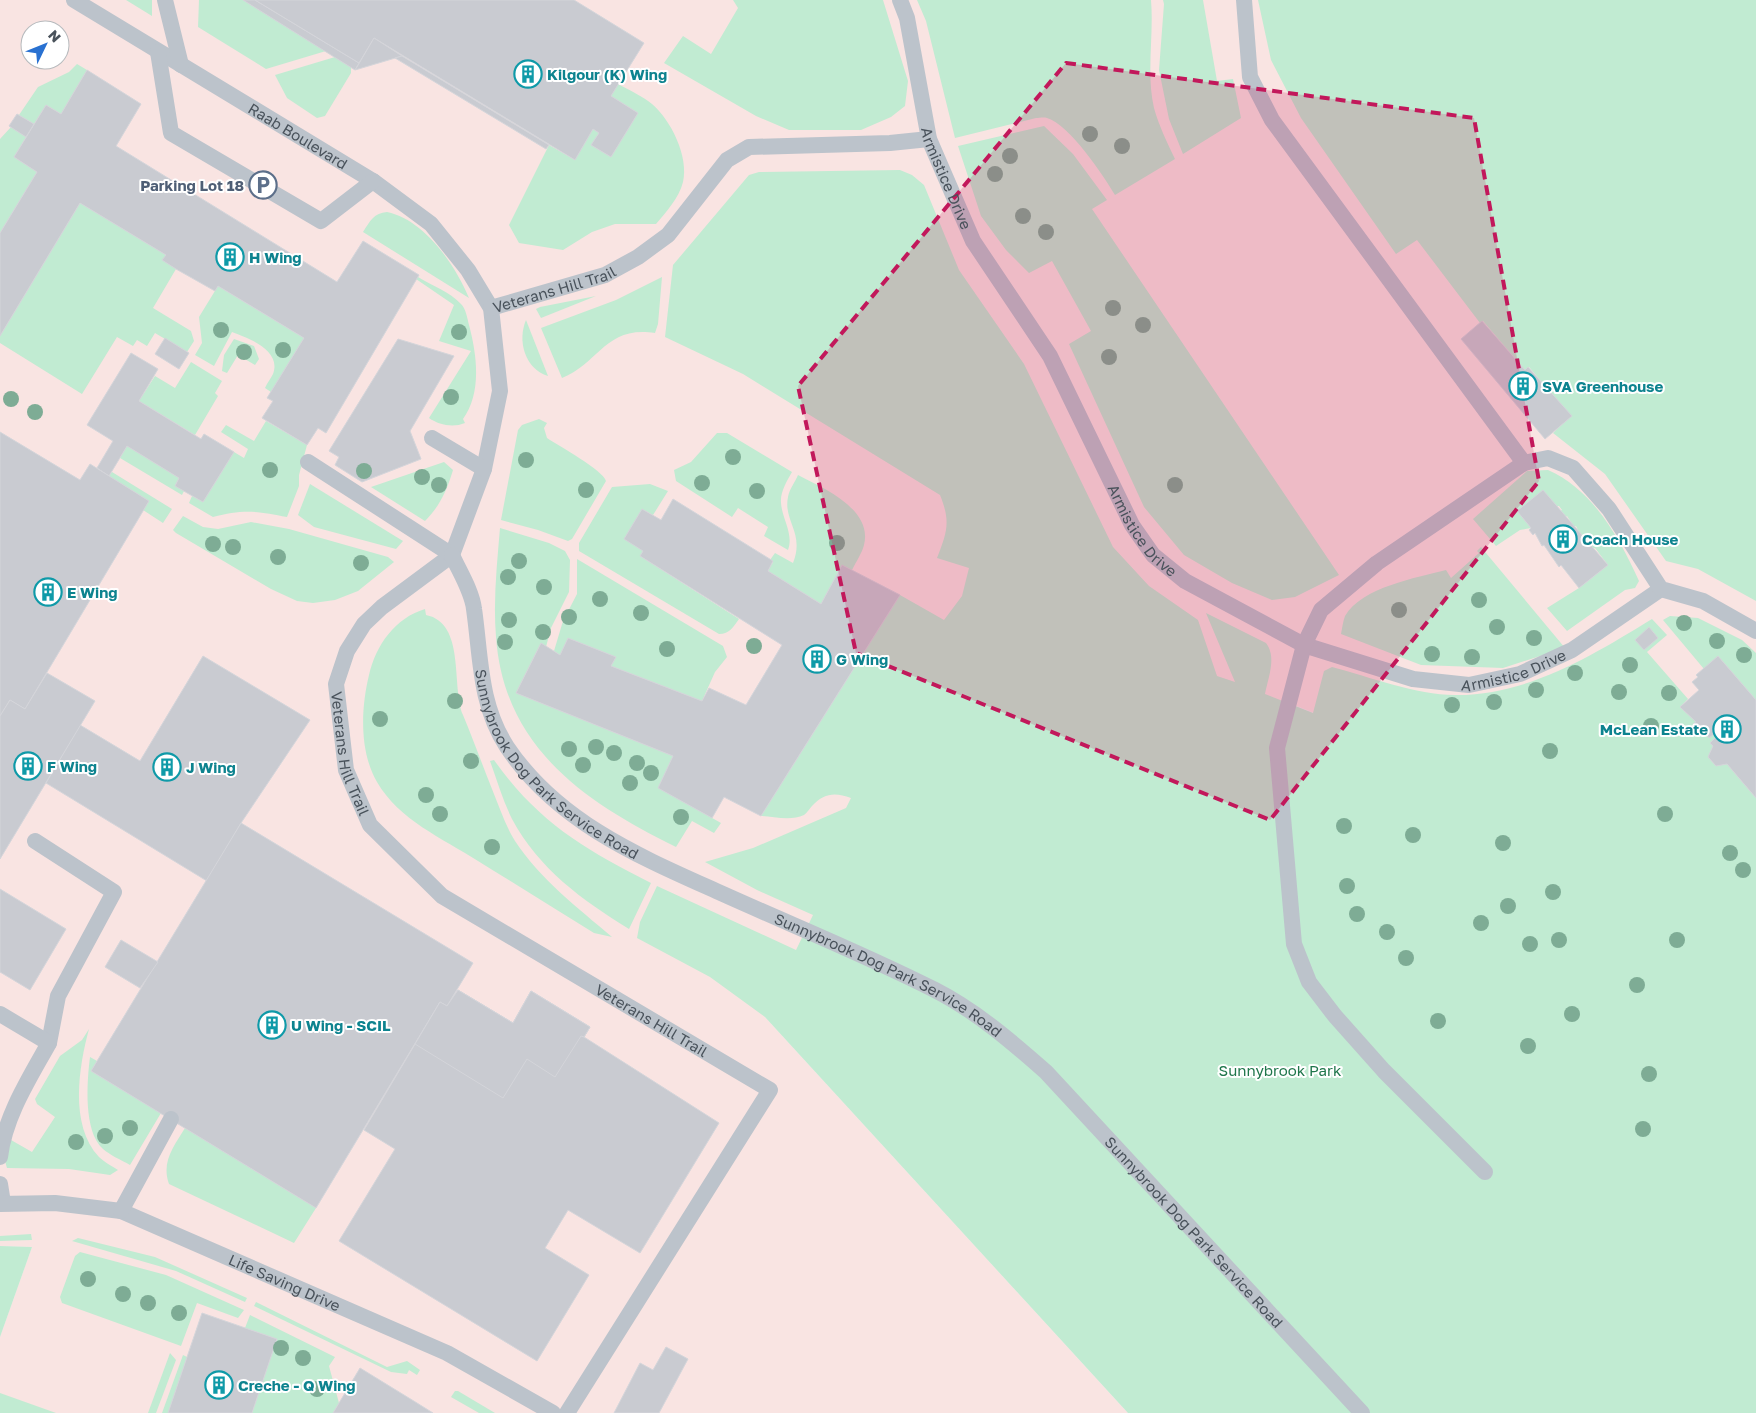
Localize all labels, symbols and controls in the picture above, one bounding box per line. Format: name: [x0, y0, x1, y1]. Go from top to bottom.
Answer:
north arrow: [20, 20, 70, 70]
text: N: [45, 26, 65, 45]
building icon: Kilgour (K) Wing: [513, 59, 543, 89]
place label: Kilgour (K) Wing: [547, 65, 667, 83]
street label: Raab Boulevard: [245, 99, 351, 173]
street label: Armistice Drive: [918, 126, 976, 232]
parking icon: Parking Lot 18: [248, 170, 278, 200]
place label: Parking Lot 18: [140, 176, 244, 194]
building icon: H Wing: [215, 242, 245, 272]
place label: H Wing: [249, 248, 302, 266]
street label: Veterans Hill Trail: [491, 262, 619, 316]
building icon: SVA Greenhouse: [1508, 371, 1538, 401]
place label: SVA Greenhouse: [1542, 377, 1664, 395]
street label: Armistice Drive: [1105, 481, 1181, 580]
building icon: Coach House: [1548, 524, 1578, 554]
place label: Coach House: [1582, 530, 1679, 548]
building icon: E Wing: [33, 577, 63, 607]
place label: E Wing: [67, 583, 118, 601]
building icon: G Wing: [802, 644, 832, 674]
street label: Armistice Drive: [1460, 645, 1569, 694]
place label: G Wing: [836, 650, 888, 668]
street label: Sunnybrook Dog Park Service Road: [472, 668, 642, 862]
street label: Veterans Hill Trail: [328, 690, 374, 818]
building icon: McLean Estate: [1712, 714, 1742, 744]
place label: McLean Estate: [1600, 720, 1708, 738]
building icon: F Wing: [13, 751, 43, 781]
building icon: J Wing: [152, 752, 182, 782]
place label: F Wing: [47, 757, 97, 775]
place label: J Wing: [186, 758, 236, 776]
street label: Sunnybrook Dog Park Service Road: [772, 909, 1006, 1040]
street label: Veterans Hill Trail: [592, 980, 711, 1060]
building icon: U Wing - SCIL: [257, 1010, 287, 1040]
place label: U Wing - SCIL: [291, 1016, 391, 1034]
park label: Sunnybrook Park: [1219, 1061, 1342, 1079]
street label: Sunnybrook Dog Park Service Road: [1101, 1133, 1287, 1331]
street label: Life Saving Drive: [226, 1250, 344, 1315]
building icon: Creche - Q Wing: [204, 1370, 234, 1400]
place label: Creche - Q Wing: [238, 1376, 356, 1394]

